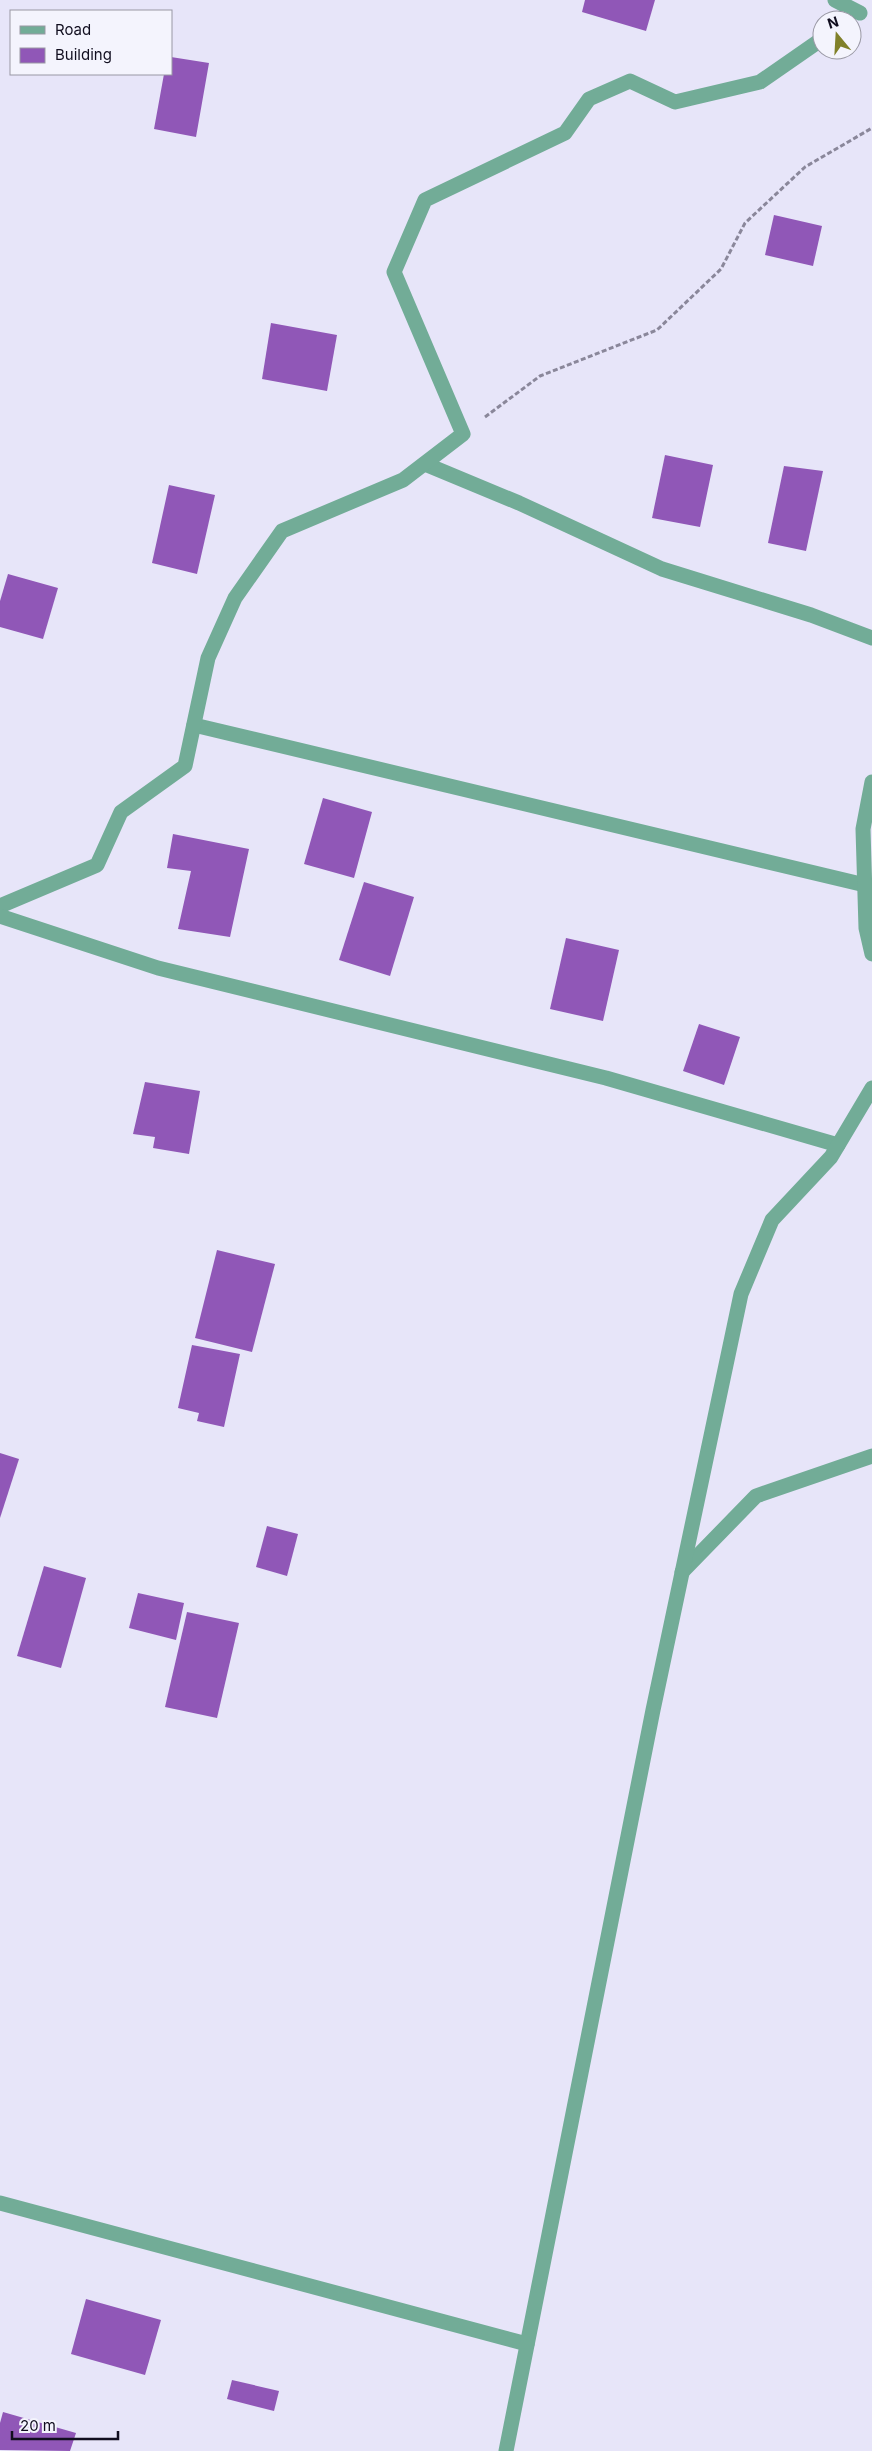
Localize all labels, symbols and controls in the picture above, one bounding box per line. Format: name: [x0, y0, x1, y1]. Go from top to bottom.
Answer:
legend: [10, 10, 172, 75]
north arrow: [812, 10, 862, 60]
text: N: [825, 12, 841, 32]
text: Road: [55, 20, 91, 39]
text: Building: [55, 45, 112, 64]
scale bar: [12, 2408, 119, 2440]
text: 20 m: [20, 2416, 56, 2435]

